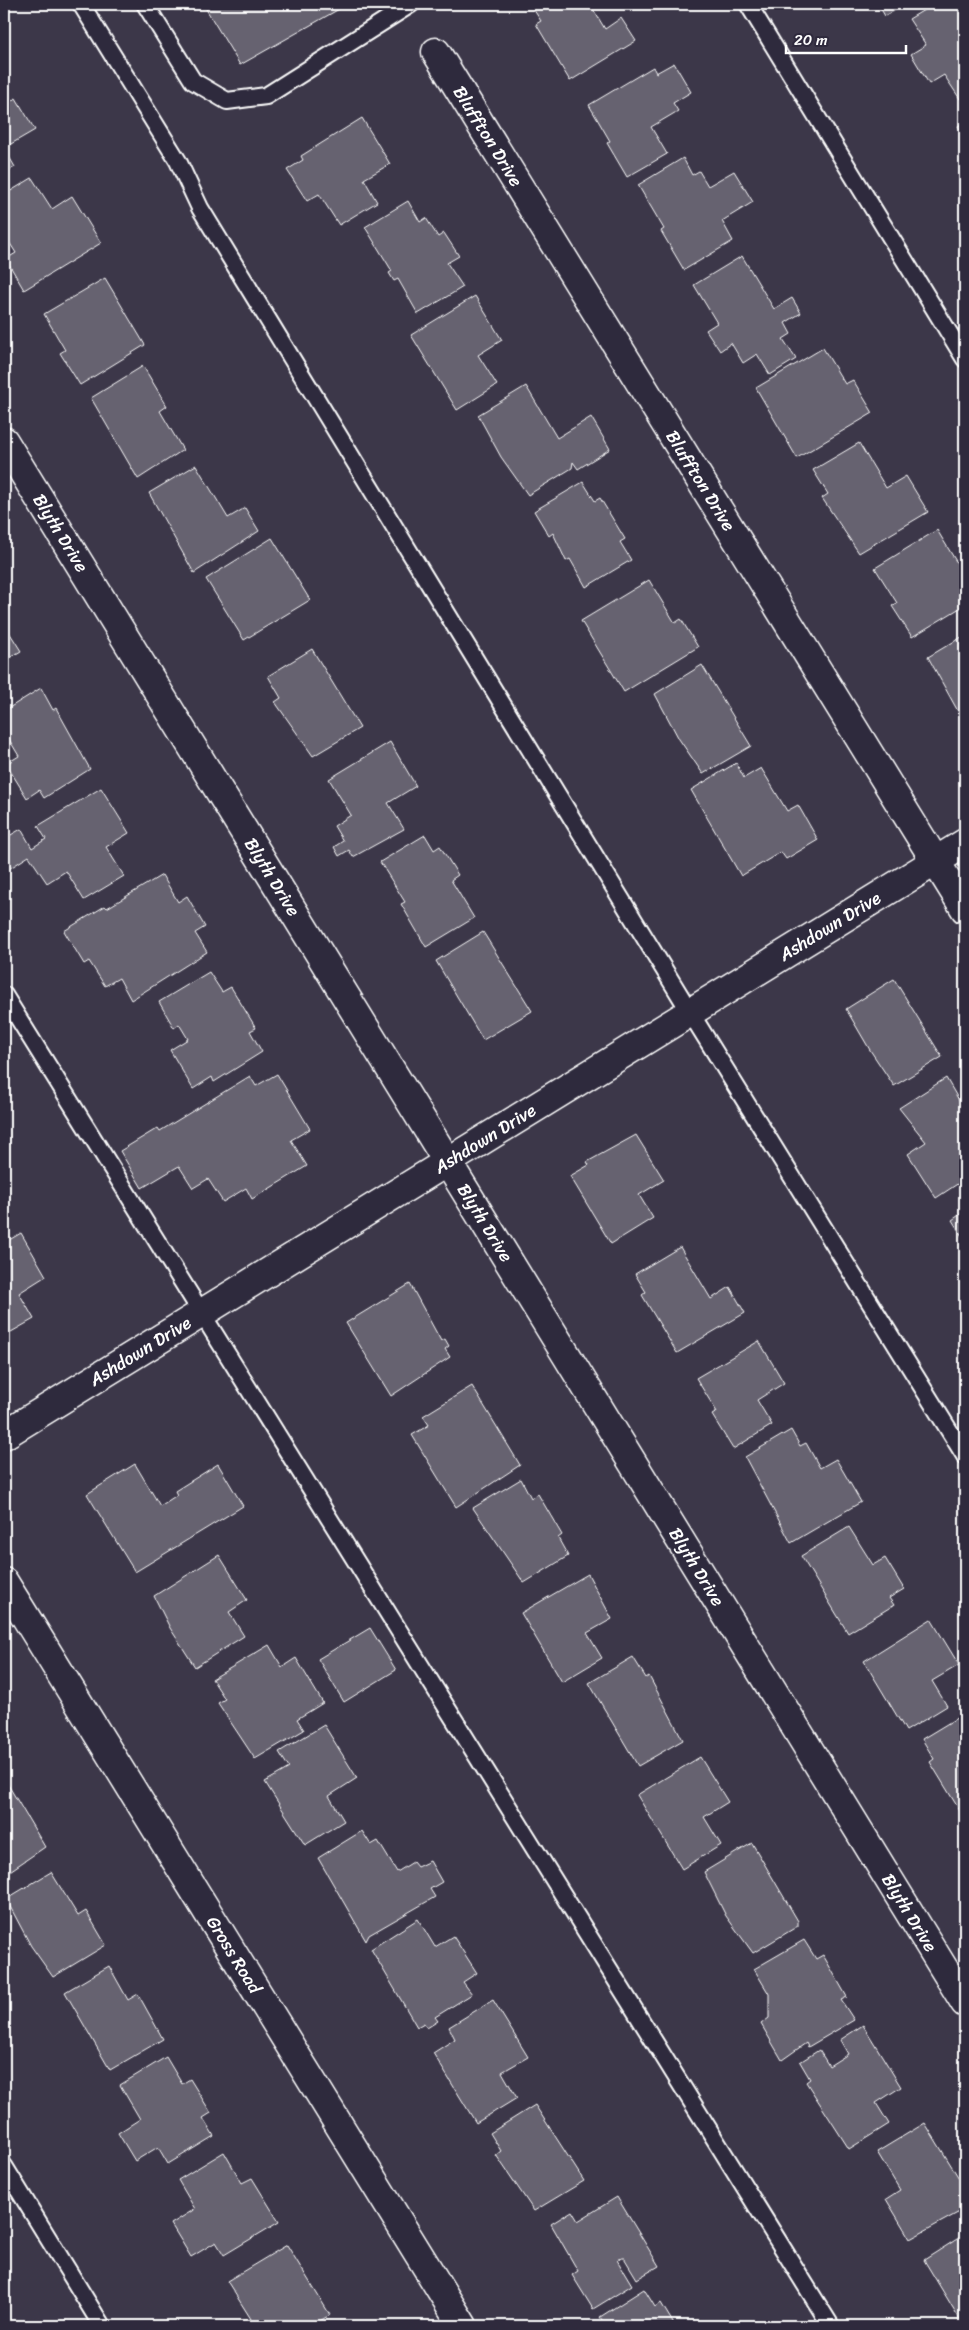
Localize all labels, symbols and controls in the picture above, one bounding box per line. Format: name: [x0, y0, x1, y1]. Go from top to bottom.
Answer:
scale bar: [786, 22, 906, 54]
text: 20 m: [794, 27, 828, 53]
street label: Bluffton Drive: [444, 79, 532, 193]
street label: Bluffton Drive: [657, 424, 744, 538]
street label: Blyth Drive: [24, 487, 97, 579]
street label: Blyth Drive: [236, 831, 309, 923]
street label: Ashdown Drive: [772, 882, 888, 971]
street label: Ashdown Drive: [427, 1095, 543, 1183]
street label: Blyth Drive: [448, 1177, 522, 1269]
street label: Ashdown Drive: [82, 1307, 198, 1395]
street label: Blyth Drive: [660, 1521, 733, 1613]
street label: Blyth Drive: [873, 1867, 946, 1959]
street label: Gross Road: [198, 1909, 271, 2001]

